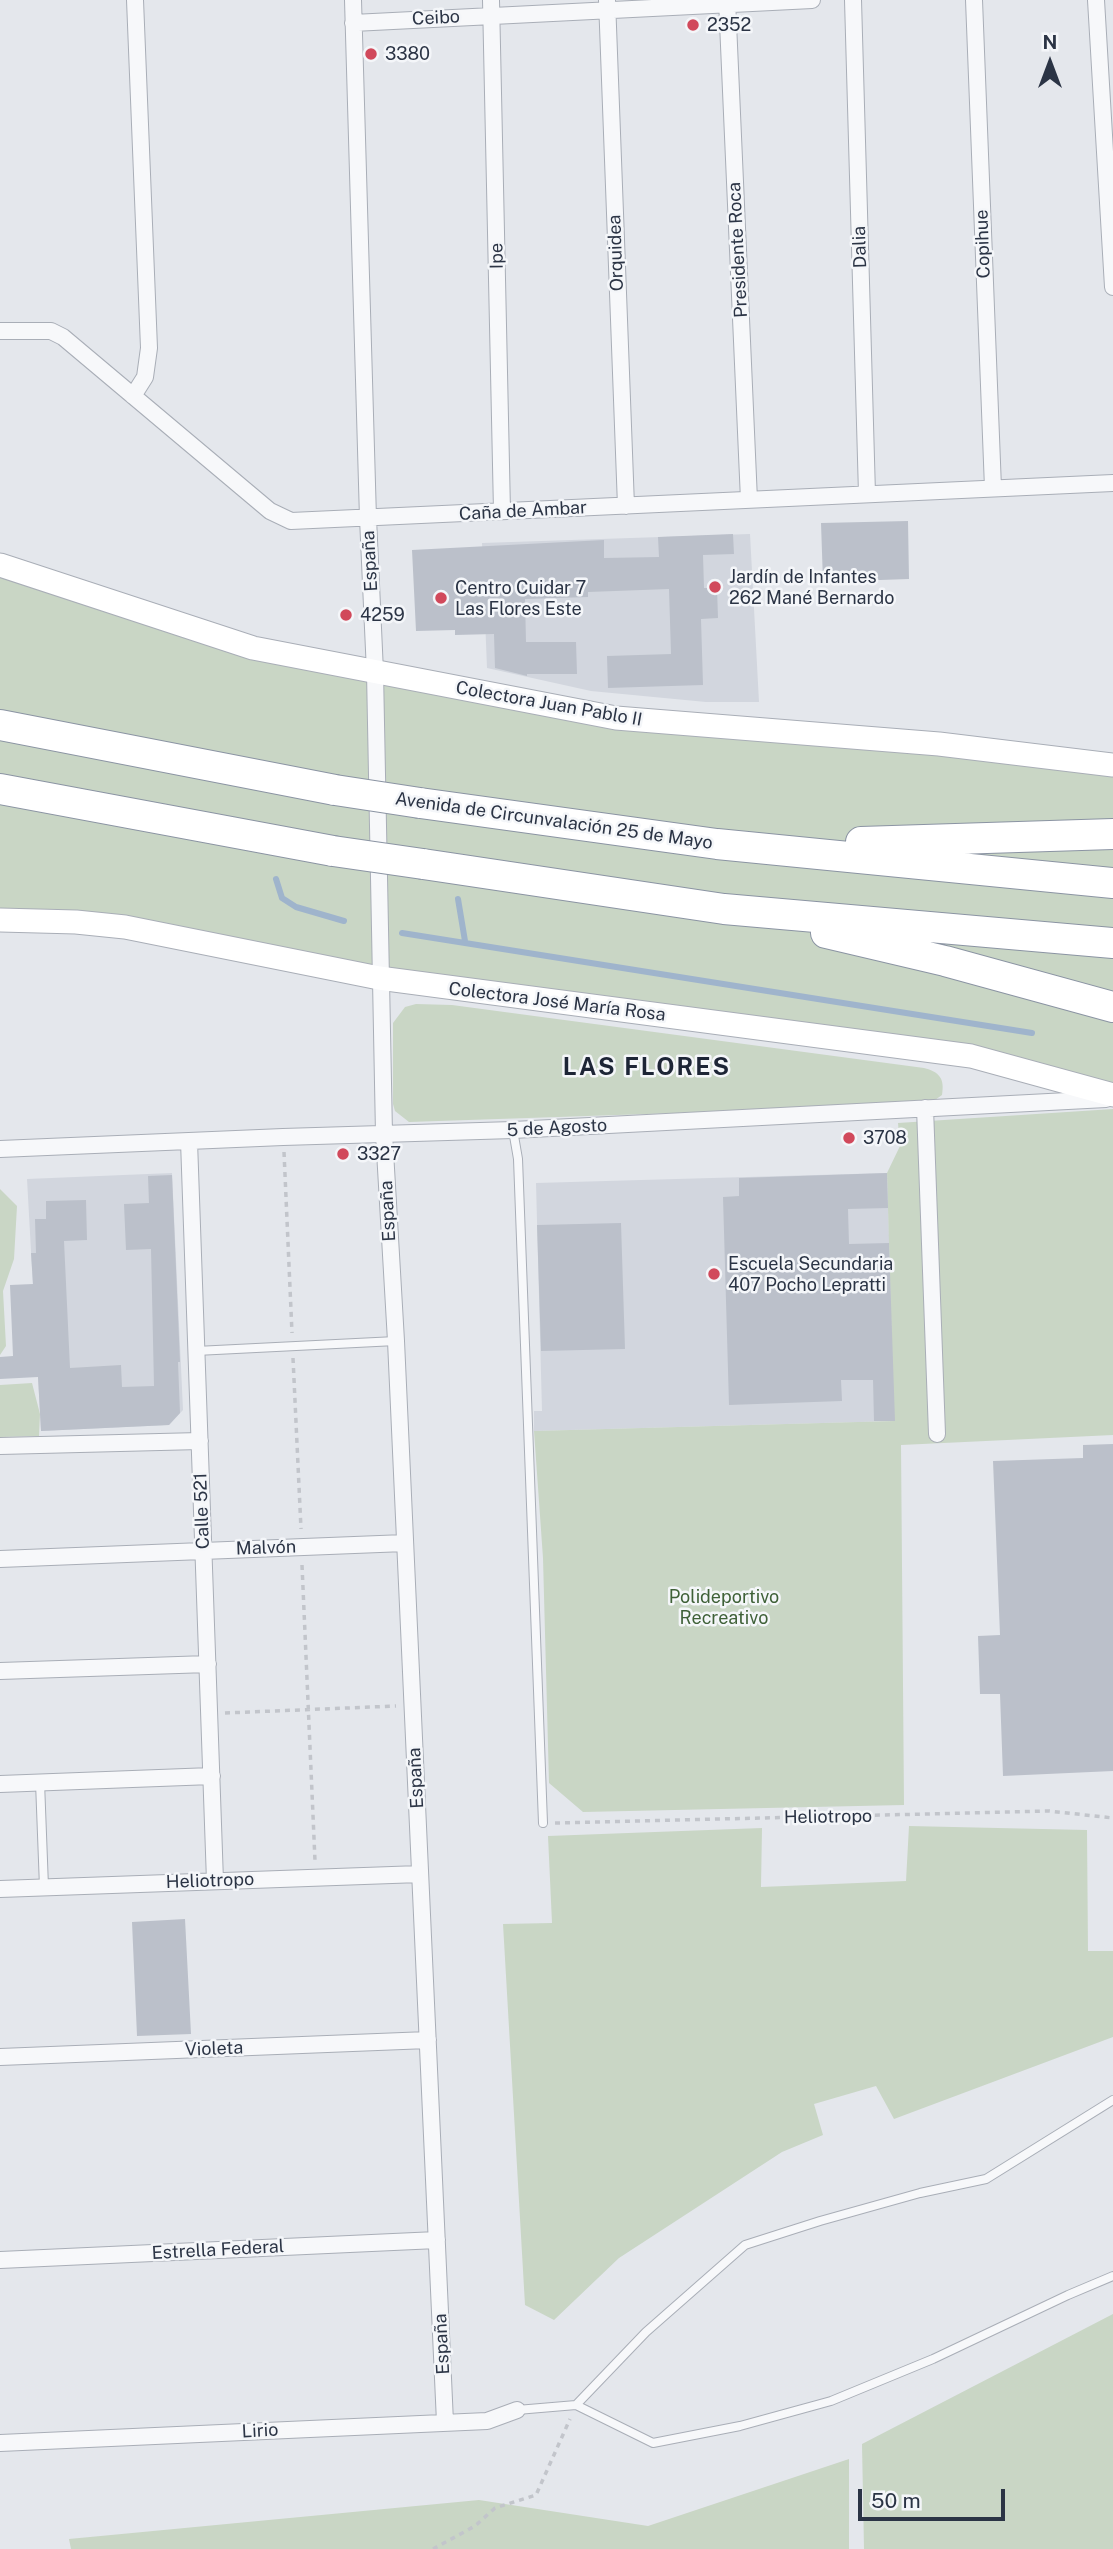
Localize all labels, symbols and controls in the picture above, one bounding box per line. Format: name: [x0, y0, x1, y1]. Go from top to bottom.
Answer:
street label: Ceibo: [411, 6, 461, 30]
place label: 2352: [707, 14, 751, 36]
marker: 2352: [685, 17, 701, 33]
north arrow: [1015, 28, 1085, 98]
text: N: [1043, 31, 1057, 53]
place label: 3380: [385, 43, 430, 65]
marker: 3380: [363, 46, 379, 62]
street label: Presidente Roca: [724, 182, 752, 318]
street label: Copihue: [971, 209, 995, 279]
street label: Orquidea: [604, 214, 628, 292]
street label: Dalia: [848, 226, 872, 268]
street label: Ipe: [486, 243, 508, 269]
street label: Caña de Ambar: [458, 497, 588, 525]
street label: España: [358, 530, 382, 592]
place label: Jardín de Infantes 262 Mané Bernardo: [729, 566, 894, 608]
place label: Centro Cuidar 7 Las Flores Este: [455, 577, 586, 620]
marker: Jardín de Infantes 262 Mané Bernardo: [707, 579, 723, 595]
marker: Centro Cuidar 7 Las Flores Este: [433, 590, 449, 606]
place label: 4259: [360, 604, 405, 626]
marker: 4259: [338, 607, 354, 623]
street label: Colectora Juan Pablo II: [454, 677, 644, 731]
street label: Avenida de Circunvalación 25 de Mayo: [394, 788, 714, 854]
street label: Colectora José María Rosa: [447, 978, 667, 1026]
district label: LAS FLORES: [564, 1054, 730, 1082]
street label: 5 de Agosto: [506, 1115, 608, 1141]
place label: 3708: [863, 1127, 907, 1149]
marker: 3708: [841, 1130, 857, 1146]
place label: 3327: [357, 1143, 401, 1165]
marker: 3327: [335, 1146, 351, 1162]
street label: España: [376, 1180, 400, 1242]
place label: Escuela Secundaria 407 Pocho Lepratti: [728, 1253, 893, 1296]
marker: Escuela Secundaria 407 Pocho Lepratti: [706, 1266, 722, 1282]
street label: Calle 521: [190, 1472, 214, 1550]
street label: Malvón: [235, 1536, 297, 1560]
park label: Polideportivo Recreativo: [669, 1586, 779, 1628]
street label: España: [404, 1747, 428, 1809]
street label: Heliotropo: [784, 1805, 872, 1829]
street label: Heliotropo: [165, 1869, 255, 1893]
street label: Violeta: [184, 2037, 244, 2061]
street label: Estrella Federal: [151, 2236, 285, 2264]
street label: España: [430, 2313, 454, 2375]
street label: Lirio: [241, 2419, 279, 2443]
scale bar: [861, 2476, 1008, 2520]
text: 50 m: [871, 2488, 921, 2513]

